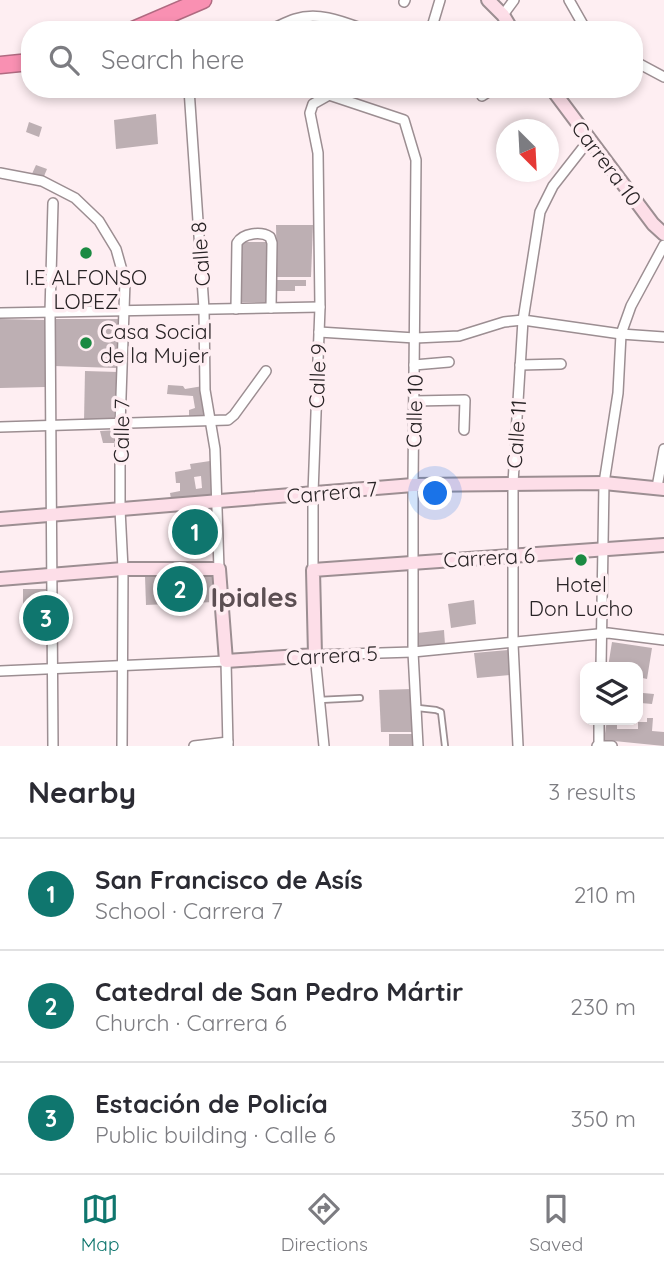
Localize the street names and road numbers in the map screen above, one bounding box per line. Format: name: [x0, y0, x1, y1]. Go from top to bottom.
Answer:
street label: Carrera 10: [566, 115, 648, 211]
street label: Calle 8: [185, 221, 215, 287]
street label: Calle 9: [303, 343, 331, 409]
street label: Calle 10: [400, 374, 428, 448]
street label: Calle 7: [107, 398, 135, 463]
street label: Calle 11: [501, 399, 531, 469]
street label: Carrera 7: [286, 475, 379, 509]
street label: Carrera 6: [443, 542, 535, 572]
street label: Carrera 5: [286, 640, 378, 670]

